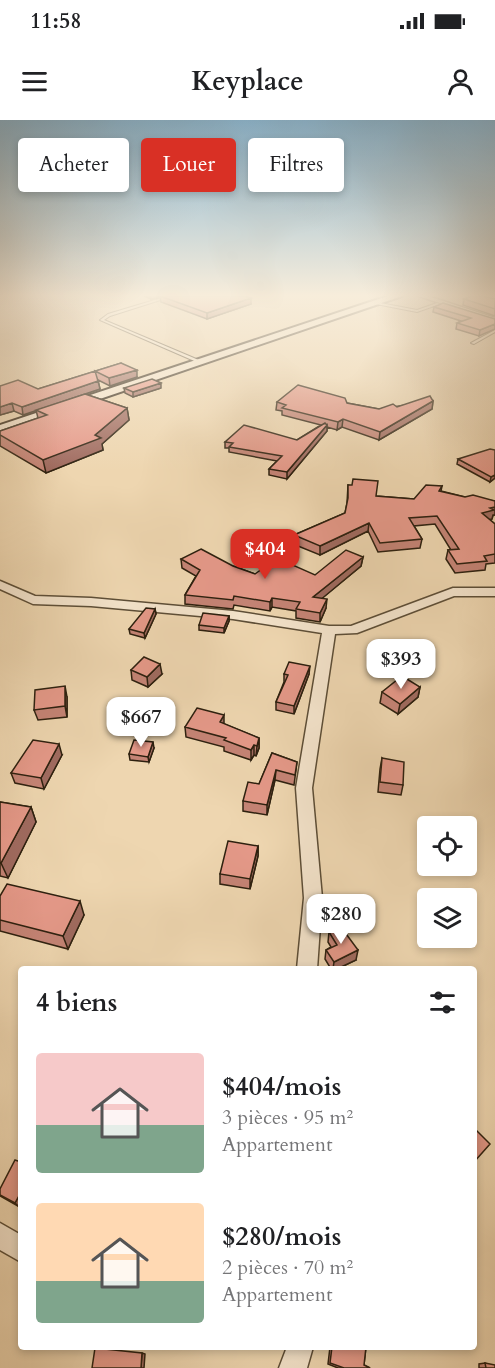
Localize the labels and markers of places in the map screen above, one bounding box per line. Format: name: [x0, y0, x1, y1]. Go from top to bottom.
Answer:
pin: $404: [229, 529, 301, 580]
pin: $393: [365, 639, 437, 690]
pin: $667: [105, 697, 177, 748]
pin: $280: [305, 894, 377, 945]

